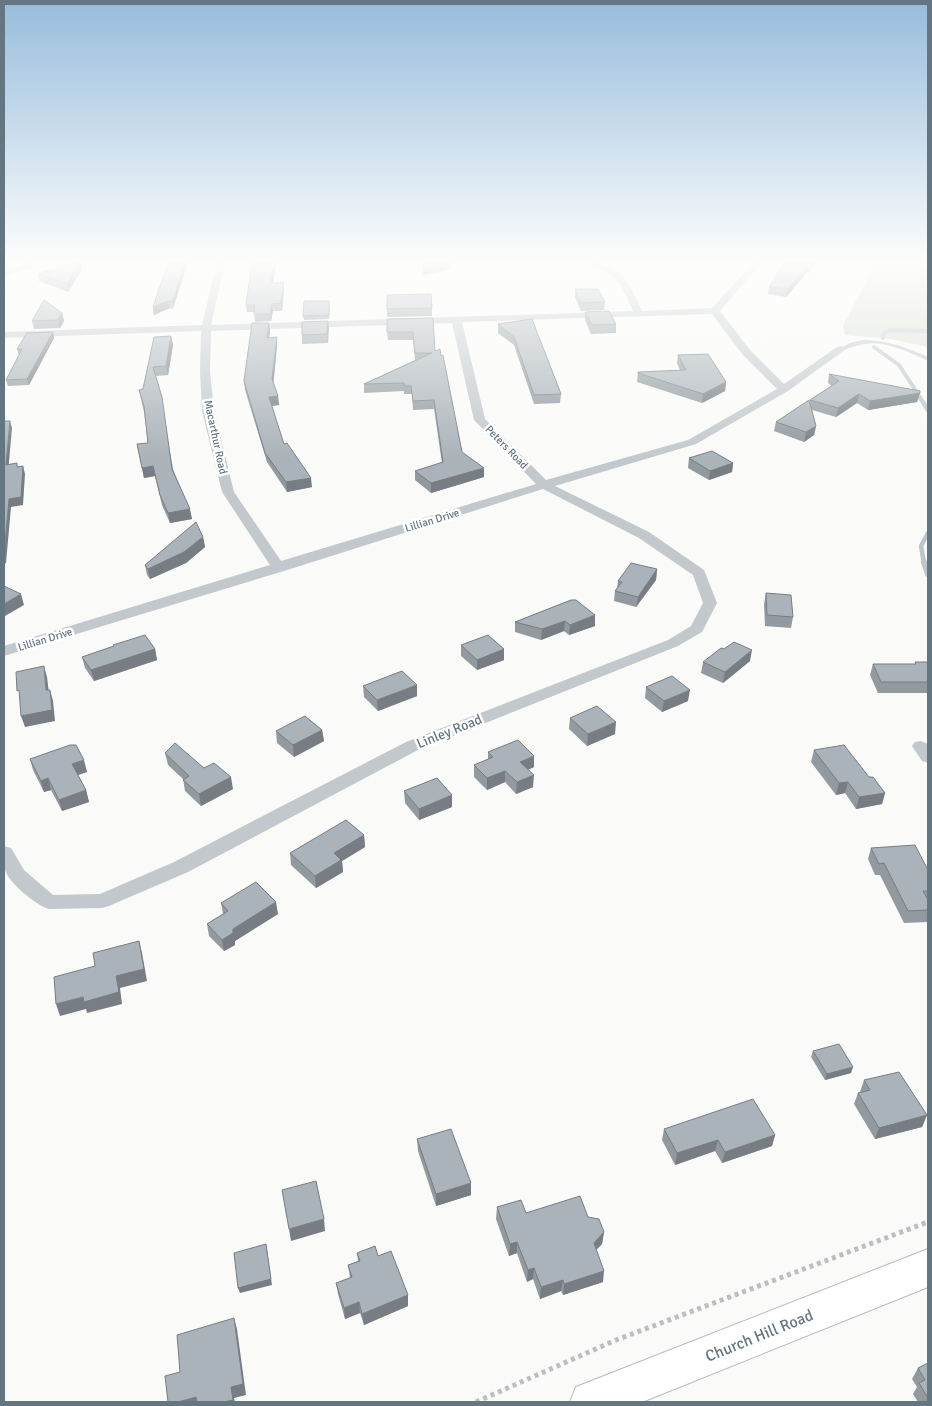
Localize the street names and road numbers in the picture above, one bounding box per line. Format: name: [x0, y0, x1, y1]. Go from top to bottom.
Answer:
street label: Macarthur Road: [201, 399, 230, 475]
street label: Peters Road: [483, 423, 531, 472]
street label: Lillian Drive: [403, 506, 461, 535]
street label: Lillian Drive: [16, 625, 74, 654]
street label: Linley Road: [414, 711, 484, 752]
street label: Church Hill Road: [703, 1305, 816, 1367]

